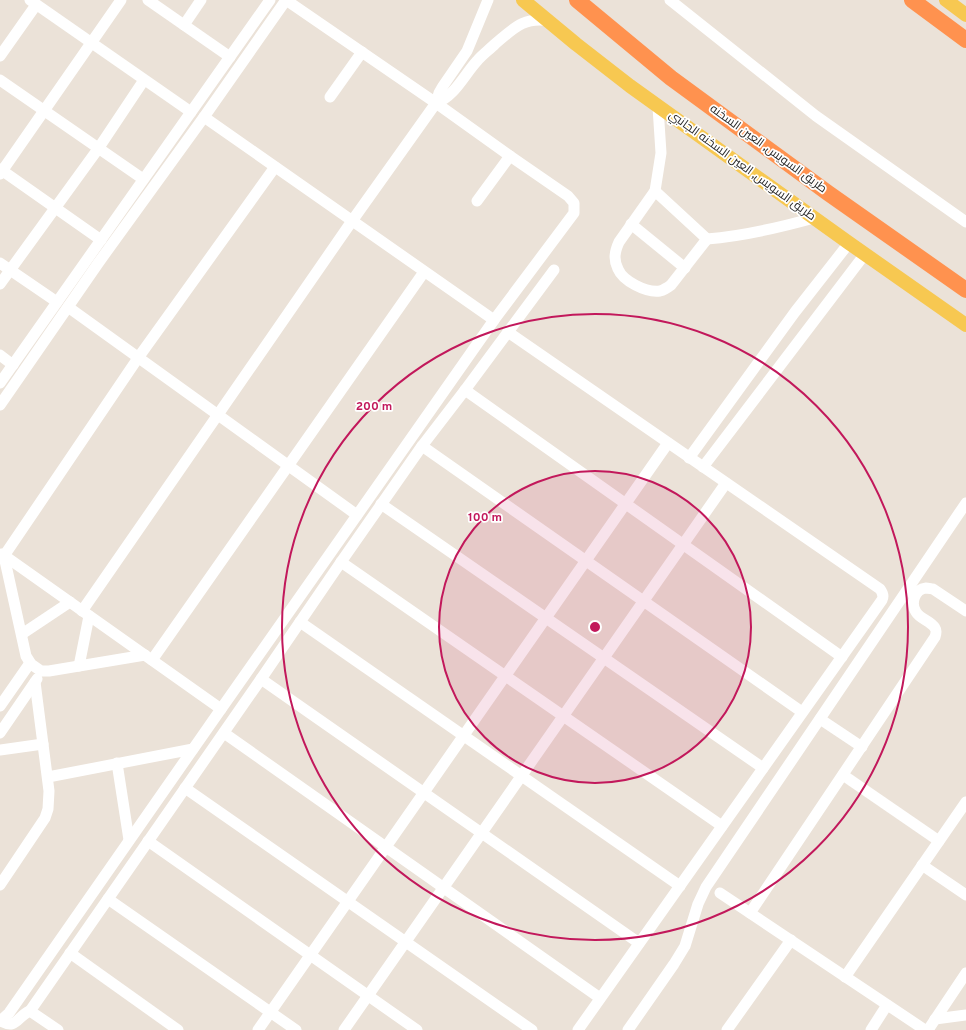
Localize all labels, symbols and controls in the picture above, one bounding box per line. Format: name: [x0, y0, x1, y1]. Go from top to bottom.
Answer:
street label: طريق السويس, العين السخنه: [706, 101, 830, 197]
street label: طريق السويس, العين السخنه الجانبي: [665, 107, 819, 226]
text: 200 m: [356, 399, 392, 415]
text: 100 m: [468, 510, 502, 526]
centre of rings: [588, 620, 602, 634]

